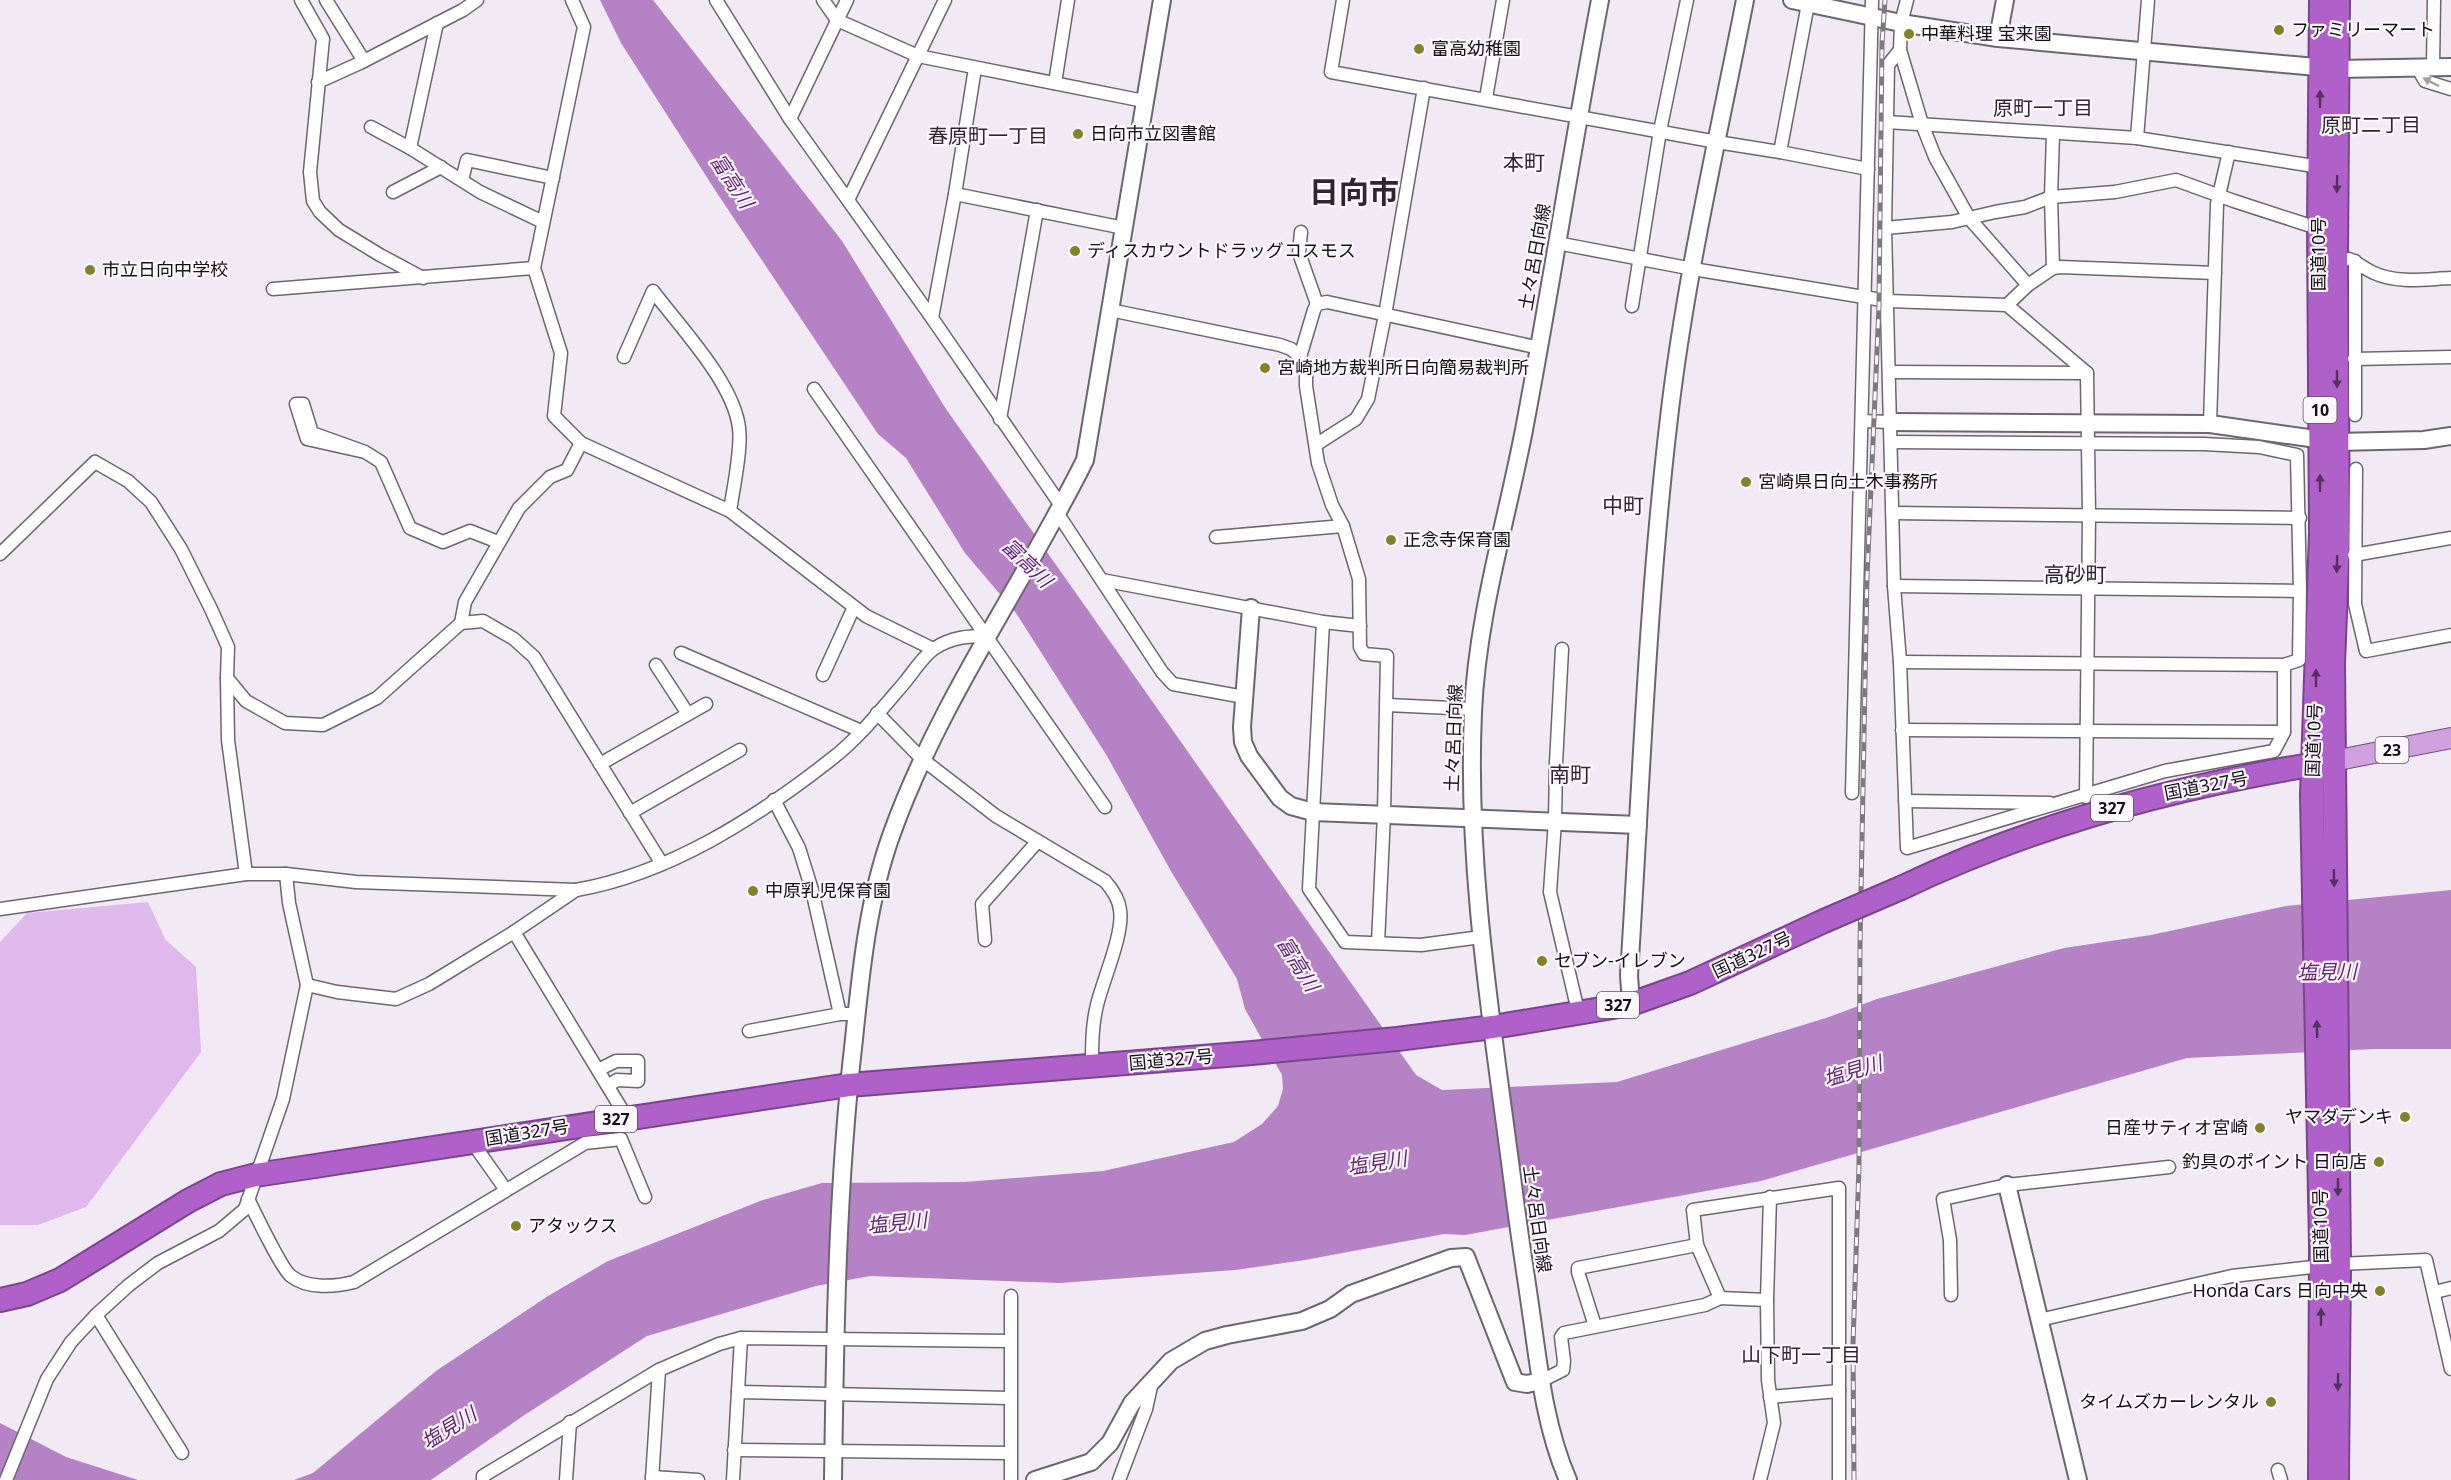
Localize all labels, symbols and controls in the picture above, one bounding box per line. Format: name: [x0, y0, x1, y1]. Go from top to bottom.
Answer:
place label: ファミリーマート: [2291, 17, 2435, 41]
place label: 中華料理 宝来園: [1921, 21, 2052, 45]
marker: ファミリーマート: [2272, 23, 2286, 37]
marker: 中華料理 宝来園: [1902, 27, 1916, 41]
place label: 富高幼稚園: [1431, 36, 1521, 60]
marker: 富高幼稚園: [1412, 42, 1426, 56]
one-way arrow: [2422, 77, 2439, 87]
one-way arrow: [2315, 90, 2325, 109]
district label: 原町一丁目: [1993, 94, 2093, 121]
district label: 原町二丁目: [2321, 111, 2421, 138]
place label: 日向市立図書館: [1090, 121, 1216, 145]
district label: 春原町一丁目: [928, 122, 1048, 149]
marker: 日向市立図書館: [1071, 127, 1085, 141]
water label: 富高川: [705, 148, 761, 215]
district label: 本町: [1503, 148, 1545, 176]
district label: 日向市: [1309, 171, 1399, 212]
one-way arrow: [2332, 175, 2342, 194]
street label: 土々呂日向線: [1513, 202, 1555, 312]
street label: 国道10号: [2306, 217, 2330, 291]
place label: ディスカウントドラッグコスモス: [1087, 238, 1356, 262]
marker: ディスカウントドラッグコスモス: [1068, 244, 1082, 258]
place label: 市立日向中学校: [102, 257, 228, 281]
marker: 市立日向中学校: [83, 263, 97, 277]
place label: 宮崎地方裁判所日向簡易裁判所: [1277, 355, 1529, 379]
marker: 宮崎地方裁判所日向簡易裁判所: [1258, 361, 1272, 375]
one-way arrow: [2332, 370, 2342, 389]
road number: 10: [2304, 397, 2336, 423]
place label: 宮崎県日向土木事務所: [1758, 469, 1938, 493]
one-way arrow: [2315, 474, 2325, 493]
marker: 宮崎県日向土木事務所: [1739, 475, 1753, 489]
district label: 中町: [1602, 491, 1644, 519]
place label: 正念寺保育園: [1403, 527, 1511, 551]
water label: 富高川: [996, 532, 1060, 595]
marker: 正念寺保育園: [1384, 533, 1398, 547]
one-way arrow: [2332, 554, 2342, 573]
district label: 高砂町: [2044, 560, 2107, 588]
one-way arrow: [2311, 668, 2321, 687]
street label: 土々呂日向線: [1439, 684, 1467, 792]
street label: 国道10号: [2300, 702, 2326, 778]
road number: 23: [2376, 737, 2408, 763]
district label: 南町: [1549, 760, 1591, 788]
street label: 国道327号: [2162, 765, 2250, 805]
road number: 327: [2091, 795, 2133, 821]
one-way arrow: [2329, 868, 2339, 887]
place label: 中原乳児保育園: [765, 878, 891, 902]
marker: 中原乳児保育園: [746, 884, 760, 898]
street label: 国道327号: [1708, 925, 1795, 983]
water label: 富高川: [1271, 931, 1327, 998]
place label: セブン-イレブン: [1554, 948, 1686, 972]
marker: セブン-イレブン: [1535, 954, 1549, 968]
water label: 塩見川: [2297, 957, 2359, 986]
road number: 327: [1597, 992, 1639, 1018]
one-way arrow: [2312, 1020, 2322, 1039]
street label: 国道327号: [1128, 1043, 1214, 1075]
water label: 塩見川: [1820, 1048, 1887, 1092]
place label: ヤマダデンキ: [2285, 1104, 2393, 1128]
road number: 327: [595, 1106, 637, 1132]
marker: ヤマダデンキ: [2398, 1110, 2412, 1124]
street label: 国道327号: [483, 1114, 571, 1151]
place label: 日産サティオ宮崎: [2105, 1115, 2248, 1139]
marker: 日産サティオ宮崎: [2253, 1121, 2267, 1135]
water label: 塩見川: [1345, 1144, 1411, 1181]
place label: 釣具のポイント 日向店: [2182, 1149, 2367, 1173]
marker: 釣具のポイント 日向店: [2372, 1155, 2386, 1169]
street label: 土々呂日向線: [1519, 1164, 1557, 1274]
one-way arrow: [2333, 1178, 2343, 1197]
street label: 国道10号: [2307, 1189, 2333, 1264]
water label: 塩見川: [866, 1206, 930, 1239]
place label: アタックス: [528, 1213, 617, 1237]
marker: アタックス: [509, 1219, 523, 1233]
place label: Honda Cars 日向中央: [2193, 1278, 2368, 1302]
marker: Honda Cars 日向中央: [2373, 1284, 2387, 1298]
one-way arrow: [2316, 1307, 2326, 1326]
district label: 山下町一丁目: [1741, 1341, 1861, 1368]
one-way arrow: [2333, 1373, 2343, 1392]
place label: タイムズカーレンタル: [2079, 1389, 2259, 1413]
marker: タイムズカーレンタル: [2264, 1395, 2278, 1409]
water label: 塩見川: [416, 1399, 483, 1455]

